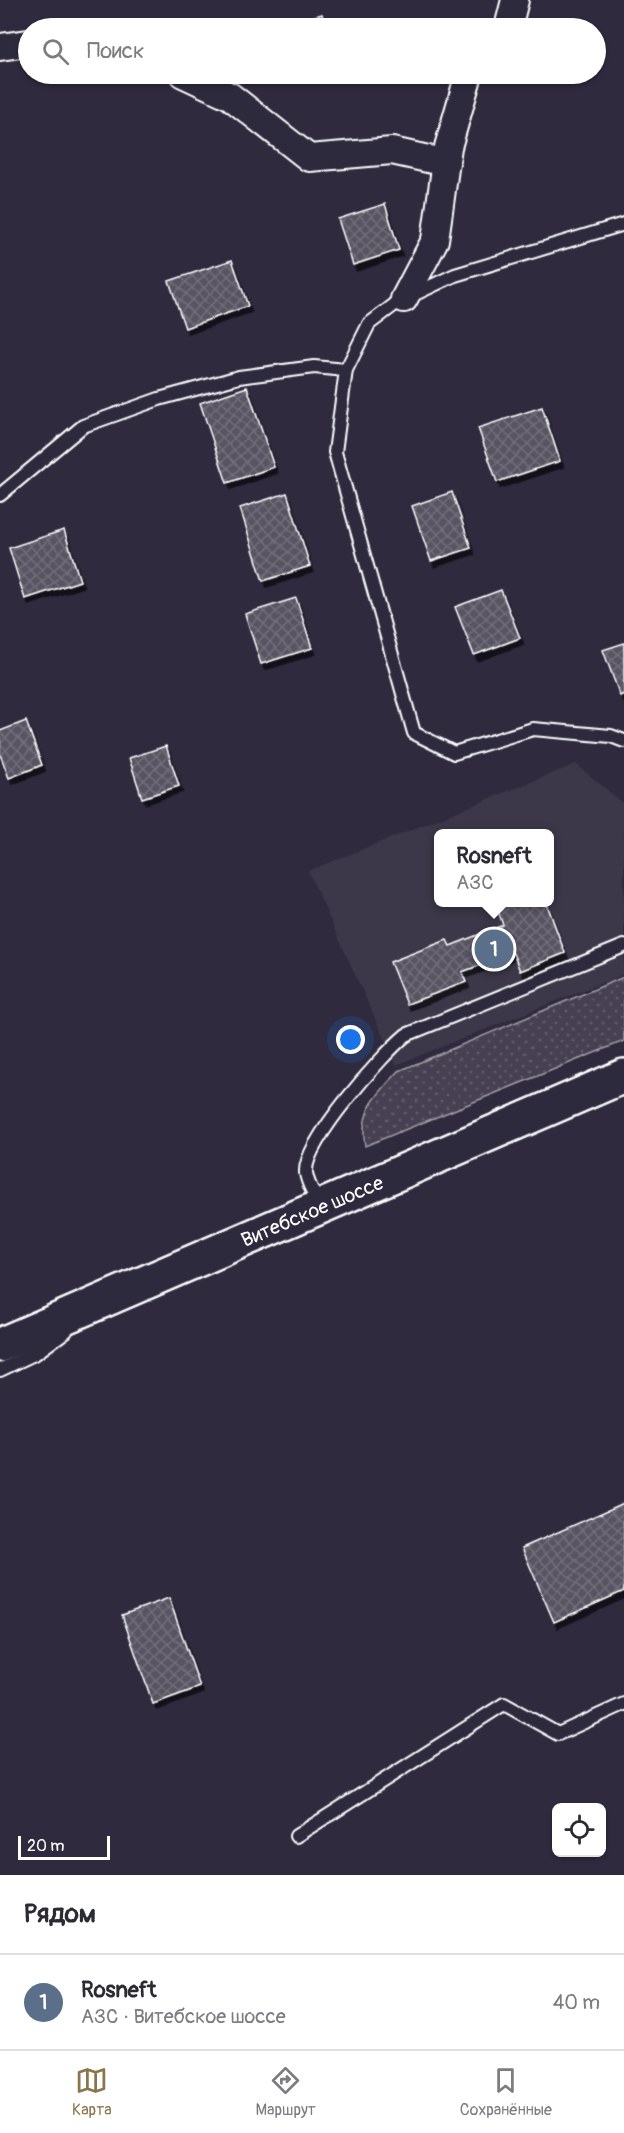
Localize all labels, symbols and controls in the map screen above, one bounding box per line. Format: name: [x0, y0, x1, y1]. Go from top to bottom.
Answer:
search box: [18, 18, 606, 84]
icon: search: [39, 35, 72, 68]
text: Поиск: [87, 37, 144, 65]
popup: [434, 829, 554, 907]
text: Rosneft: [456, 842, 532, 870]
text: АЗС: [456, 870, 494, 895]
pin: 1: [474, 926, 514, 972]
your location: [336, 1025, 365, 1054]
street label: Витебское шоссе: [237, 1170, 387, 1253]
map controls: [552, 1803, 606, 1857]
button: locate: [552, 1803, 606, 1857]
scale bar: [18, 1833, 110, 1860]
text: 20 m: [27, 1836, 65, 1856]
text: Рядом: [24, 1898, 96, 1930]
text: Rosneft: [81, 1976, 156, 2004]
text: 1: [40, 1990, 47, 2015]
text: 40 m: [553, 1990, 600, 2015]
text: АЗС · Витебское шоссе: [81, 2004, 286, 2029]
tab: Карта: [72, 2064, 112, 2120]
tab: Маршрут: [256, 2064, 316, 2120]
tab: Сохранённые: [460, 2064, 552, 2120]

